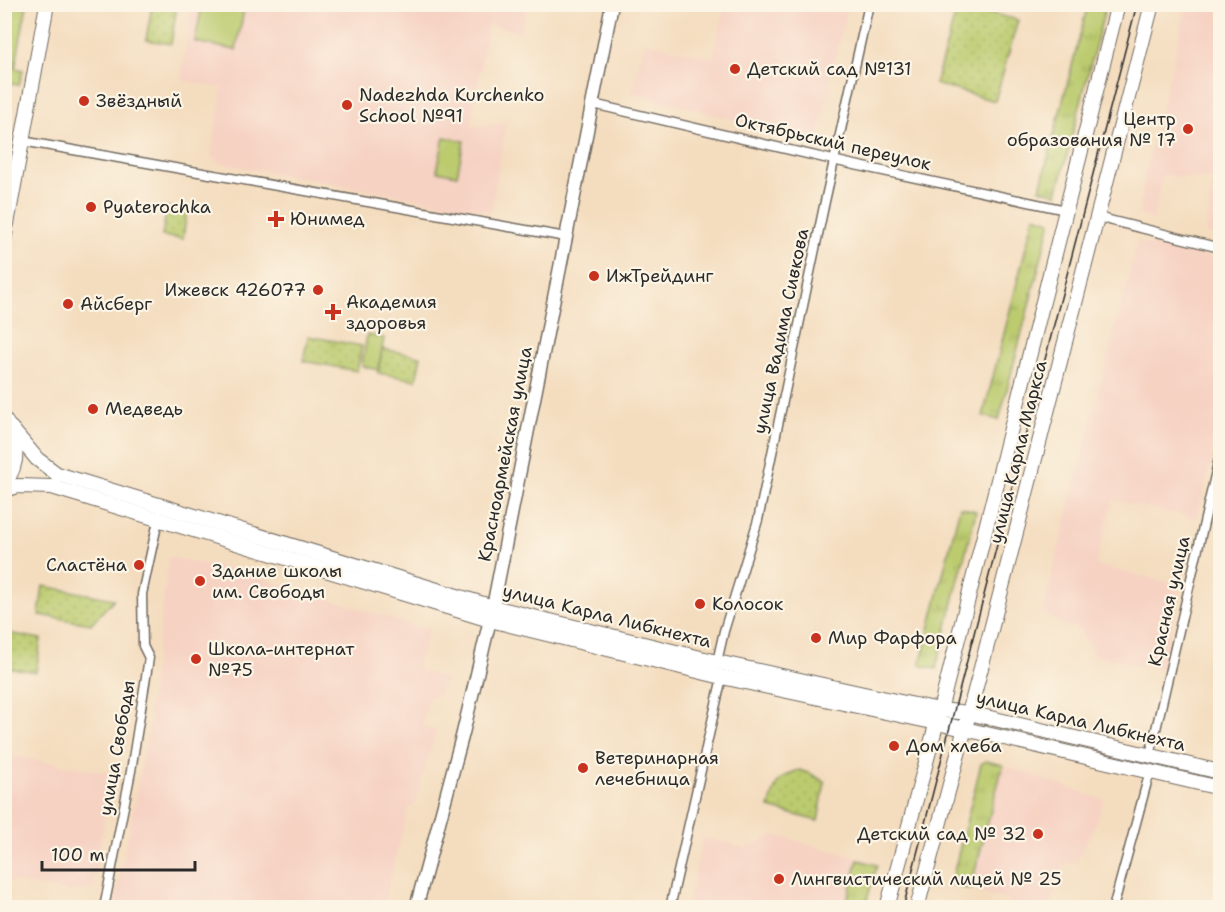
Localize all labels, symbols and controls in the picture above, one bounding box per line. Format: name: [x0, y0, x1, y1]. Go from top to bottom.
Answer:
place label: Детский сад №131: [747, 57, 912, 81]
marker: Детский сад №131: [728, 62, 742, 76]
place label: Nadezhda Kurchenko School №91: [359, 83, 544, 128]
place label: Звёздный: [96, 89, 182, 113]
marker: Звёздный: [77, 94, 91, 108]
marker: Nadezhda Kurchenko School №91: [340, 98, 354, 112]
place label: Центр образования № 17: [1007, 107, 1176, 152]
street label: Октябрьский переулок: [733, 108, 934, 176]
marker: Центр образования № 17: [1181, 122, 1195, 136]
place label: Pyaterochka: [103, 195, 211, 219]
marker: Pyaterochka: [84, 200, 98, 214]
place label: Юнимед: [290, 207, 365, 231]
marker: Юнимед: [267, 210, 285, 228]
street label: улица Вадима Сивкова: [747, 226, 815, 436]
place label: ИжТрейдинг: [606, 264, 714, 288]
marker: ИжТрейдинг: [587, 269, 601, 283]
place label: Ижевск 426077: [165, 278, 306, 302]
marker: Ижевск 426077: [311, 283, 325, 297]
place label: Академия здоровья: [346, 290, 437, 335]
place label: Айсберг: [80, 292, 152, 316]
marker: Айсберг: [61, 297, 75, 311]
marker: Академия здоровья: [324, 303, 342, 321]
street label: Красноармейская улица: [472, 344, 538, 564]
street label: улица Карла Маркса: [984, 358, 1052, 546]
place label: Медведь: [105, 397, 183, 421]
marker: Медведь: [86, 402, 100, 416]
street label: Красная улица: [1142, 533, 1196, 669]
place label: Сластёна: [46, 553, 127, 577]
marker: Сластёна: [132, 558, 146, 572]
place label: Здание школы им. Свободы: [212, 559, 342, 604]
marker: Здание школы им. Свободы: [193, 574, 207, 588]
street label: улица Карла Либкнехта: [500, 578, 714, 654]
place label: Колосок: [712, 592, 784, 616]
marker: Колосок: [693, 597, 707, 611]
place label: Мир Фарфора: [828, 626, 957, 650]
marker: Мир Фарфора: [809, 631, 823, 645]
place label: Школа-интернат №75: [208, 637, 355, 682]
marker: Школа-интернат №75: [189, 652, 203, 666]
street label: улица Свободы: [93, 678, 141, 818]
street label: улица Карла Либкнехта: [974, 685, 1188, 757]
place label: Дом хлеба: [906, 734, 1002, 758]
marker: Дом хлеба: [887, 739, 901, 753]
place label: Ветеринарная лечебница: [595, 746, 719, 791]
marker: Ветеринарная лечебница: [576, 761, 590, 775]
place label: Детский сад № 32: [857, 822, 1026, 846]
marker: Детский сад № 32: [1031, 827, 1045, 841]
scale bar: [42, 834, 195, 872]
text: 100 m: [51, 843, 105, 867]
place label: Лингвистический лицей № 25: [791, 867, 1062, 891]
marker: Лингвистический лицей № 25: [772, 872, 786, 886]

